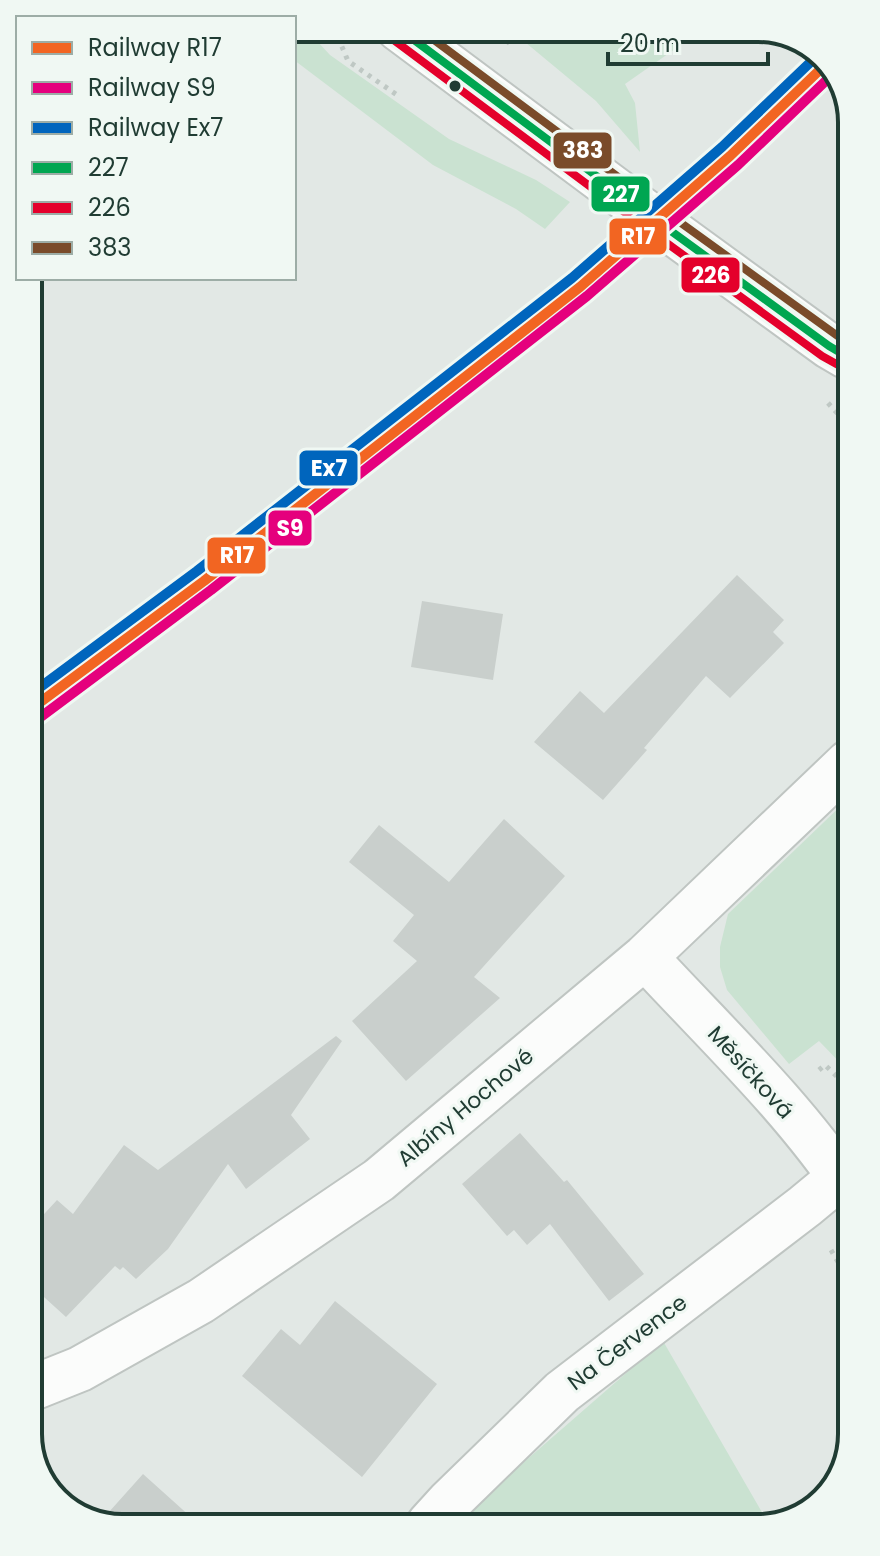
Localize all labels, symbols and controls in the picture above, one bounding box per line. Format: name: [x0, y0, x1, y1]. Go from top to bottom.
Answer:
legend: [16, 16, 296, 280]
scale bar: [608, 16, 768, 66]
text: 20 m: [620, 27, 680, 60]
text: Railway R17: [88, 31, 222, 64]
text: Railway S9: [88, 71, 216, 104]
unlabelled marker: [447, 78, 463, 94]
text: Railway Ex7: [88, 111, 223, 144]
line badge: 383: [552, 131, 613, 170]
text: 383: [563, 135, 603, 166]
text: 227: [88, 151, 129, 184]
line badge: 227: [590, 175, 651, 213]
text: 227: [603, 179, 640, 210]
text: 226: [88, 191, 131, 224]
line badge: R17: [608, 217, 668, 256]
text: R17: [621, 221, 655, 252]
text: 383: [88, 231, 131, 264]
line badge: 226: [680, 256, 741, 294]
text: 226: [691, 260, 731, 291]
line badge: Ex7: [298, 449, 359, 487]
text: Ex7: [311, 453, 348, 484]
line badge: S9: [267, 509, 313, 547]
text: S9: [276, 513, 304, 544]
line badge: R17: [206, 536, 267, 575]
text: R17: [220, 540, 254, 571]
street label: Měsíčková: [700, 1019, 801, 1126]
street label: Albíny Hochové: [390, 1041, 540, 1174]
street label: Na Července: [561, 1287, 693, 1398]

